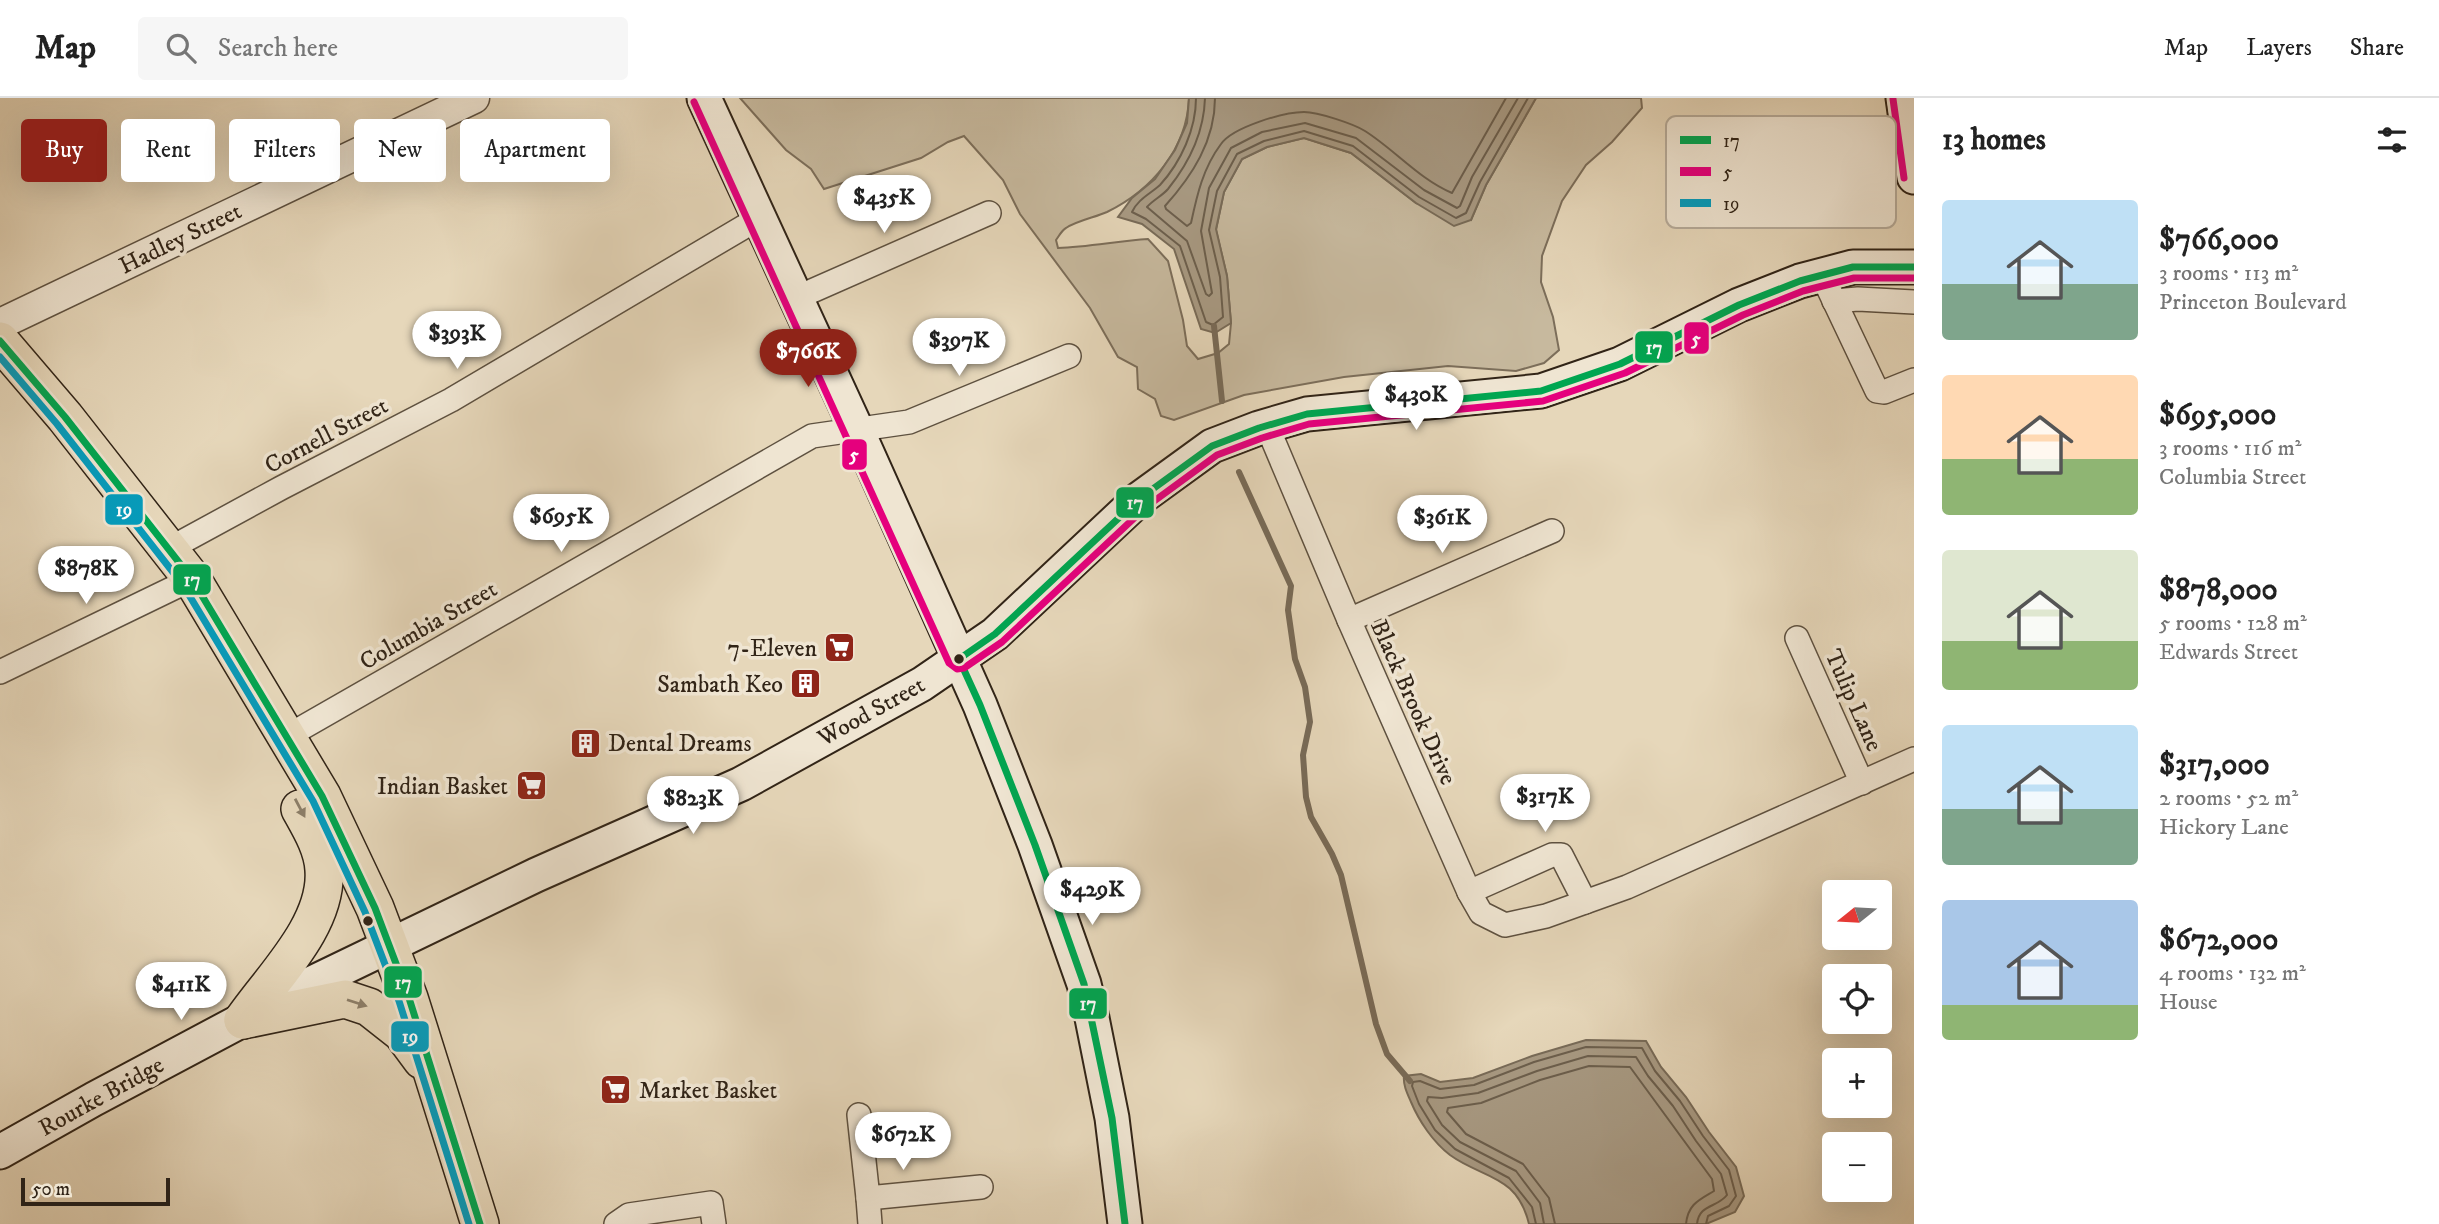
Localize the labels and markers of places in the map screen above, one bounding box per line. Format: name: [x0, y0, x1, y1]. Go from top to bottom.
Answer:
pin: $435K: [835, 176, 933, 235]
pin: $393K: [408, 312, 506, 371]
pin: $397K: [910, 318, 1008, 378]
pin: $766K: [759, 330, 857, 389]
pin: $430K: [1367, 372, 1465, 432]
pin: $695K: [512, 494, 610, 554]
pin: $361K: [1393, 496, 1491, 555]
pin: $878K: [37, 546, 135, 606]
supermarket icon: 7-Eleven: [823, 631, 857, 665]
place label: 7-Eleven: [728, 634, 817, 664]
unlabelled marker: [952, 652, 966, 666]
building icon: Sambath Keo: [789, 667, 823, 701]
place label: Sambath Keo: [657, 670, 783, 700]
building icon: Dental Dreams: [568, 726, 602, 760]
place label: Dental Dreams: [608, 729, 751, 759]
supermarket icon: Indian Basket: [514, 769, 548, 803]
place label: Indian Basket: [377, 772, 508, 802]
pin: $317K: [1496, 774, 1594, 834]
pin: $823K: [644, 776, 742, 836]
pin: $429K: [1043, 868, 1141, 927]
unlabelled marker: [361, 914, 375, 928]
pin: $411K: [132, 962, 230, 1022]
supermarket icon: Market Basket: [599, 1073, 633, 1107]
place label: Market Basket: [639, 1076, 777, 1106]
pin: $672K: [854, 1112, 952, 1172]

